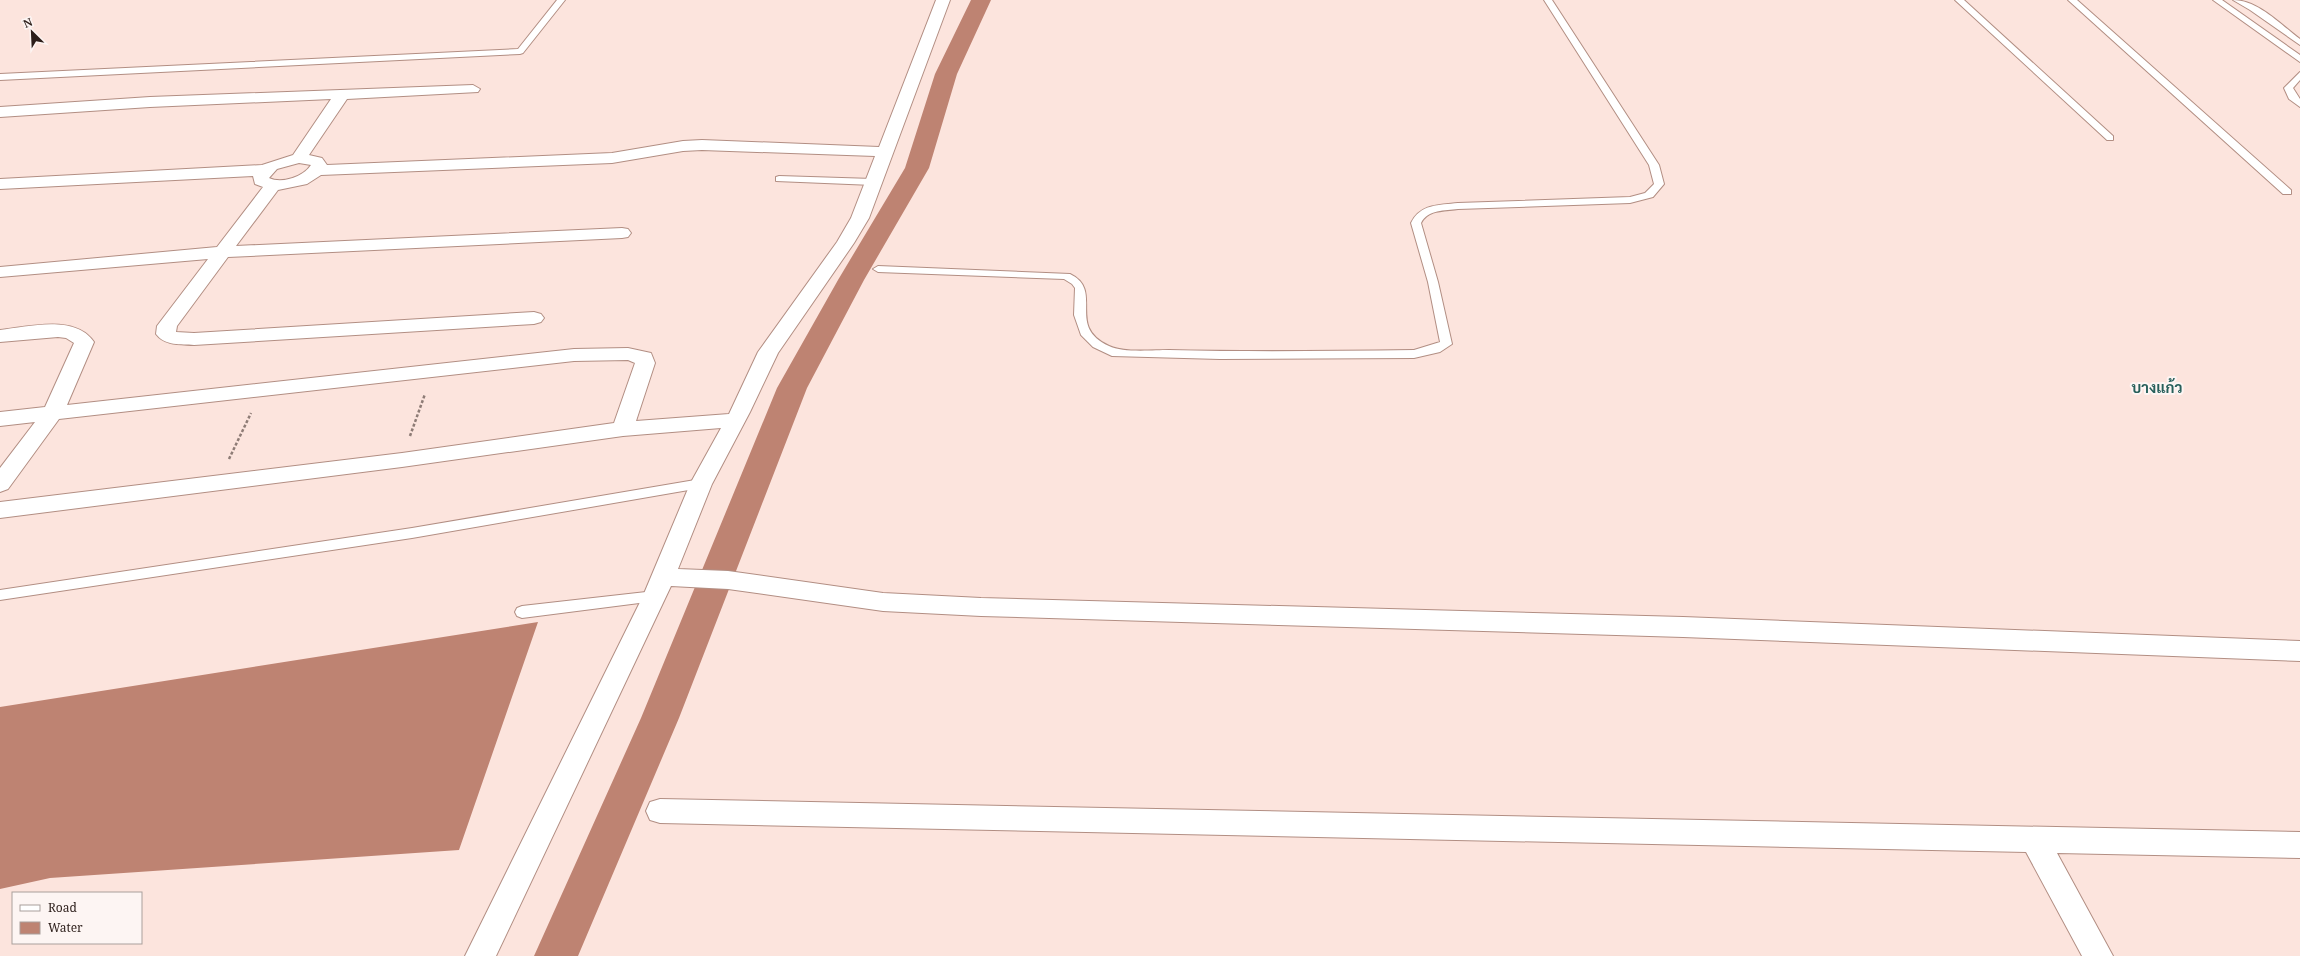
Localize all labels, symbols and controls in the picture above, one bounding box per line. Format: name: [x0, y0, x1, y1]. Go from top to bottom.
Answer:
north arrow: [12, 12, 52, 52]
text: N: [21, 14, 35, 31]
district label: บางแก้ว: [2132, 377, 2182, 397]
legend: [12, 892, 142, 944]
text: Road: [48, 899, 78, 916]
text: Water: [48, 919, 83, 936]

